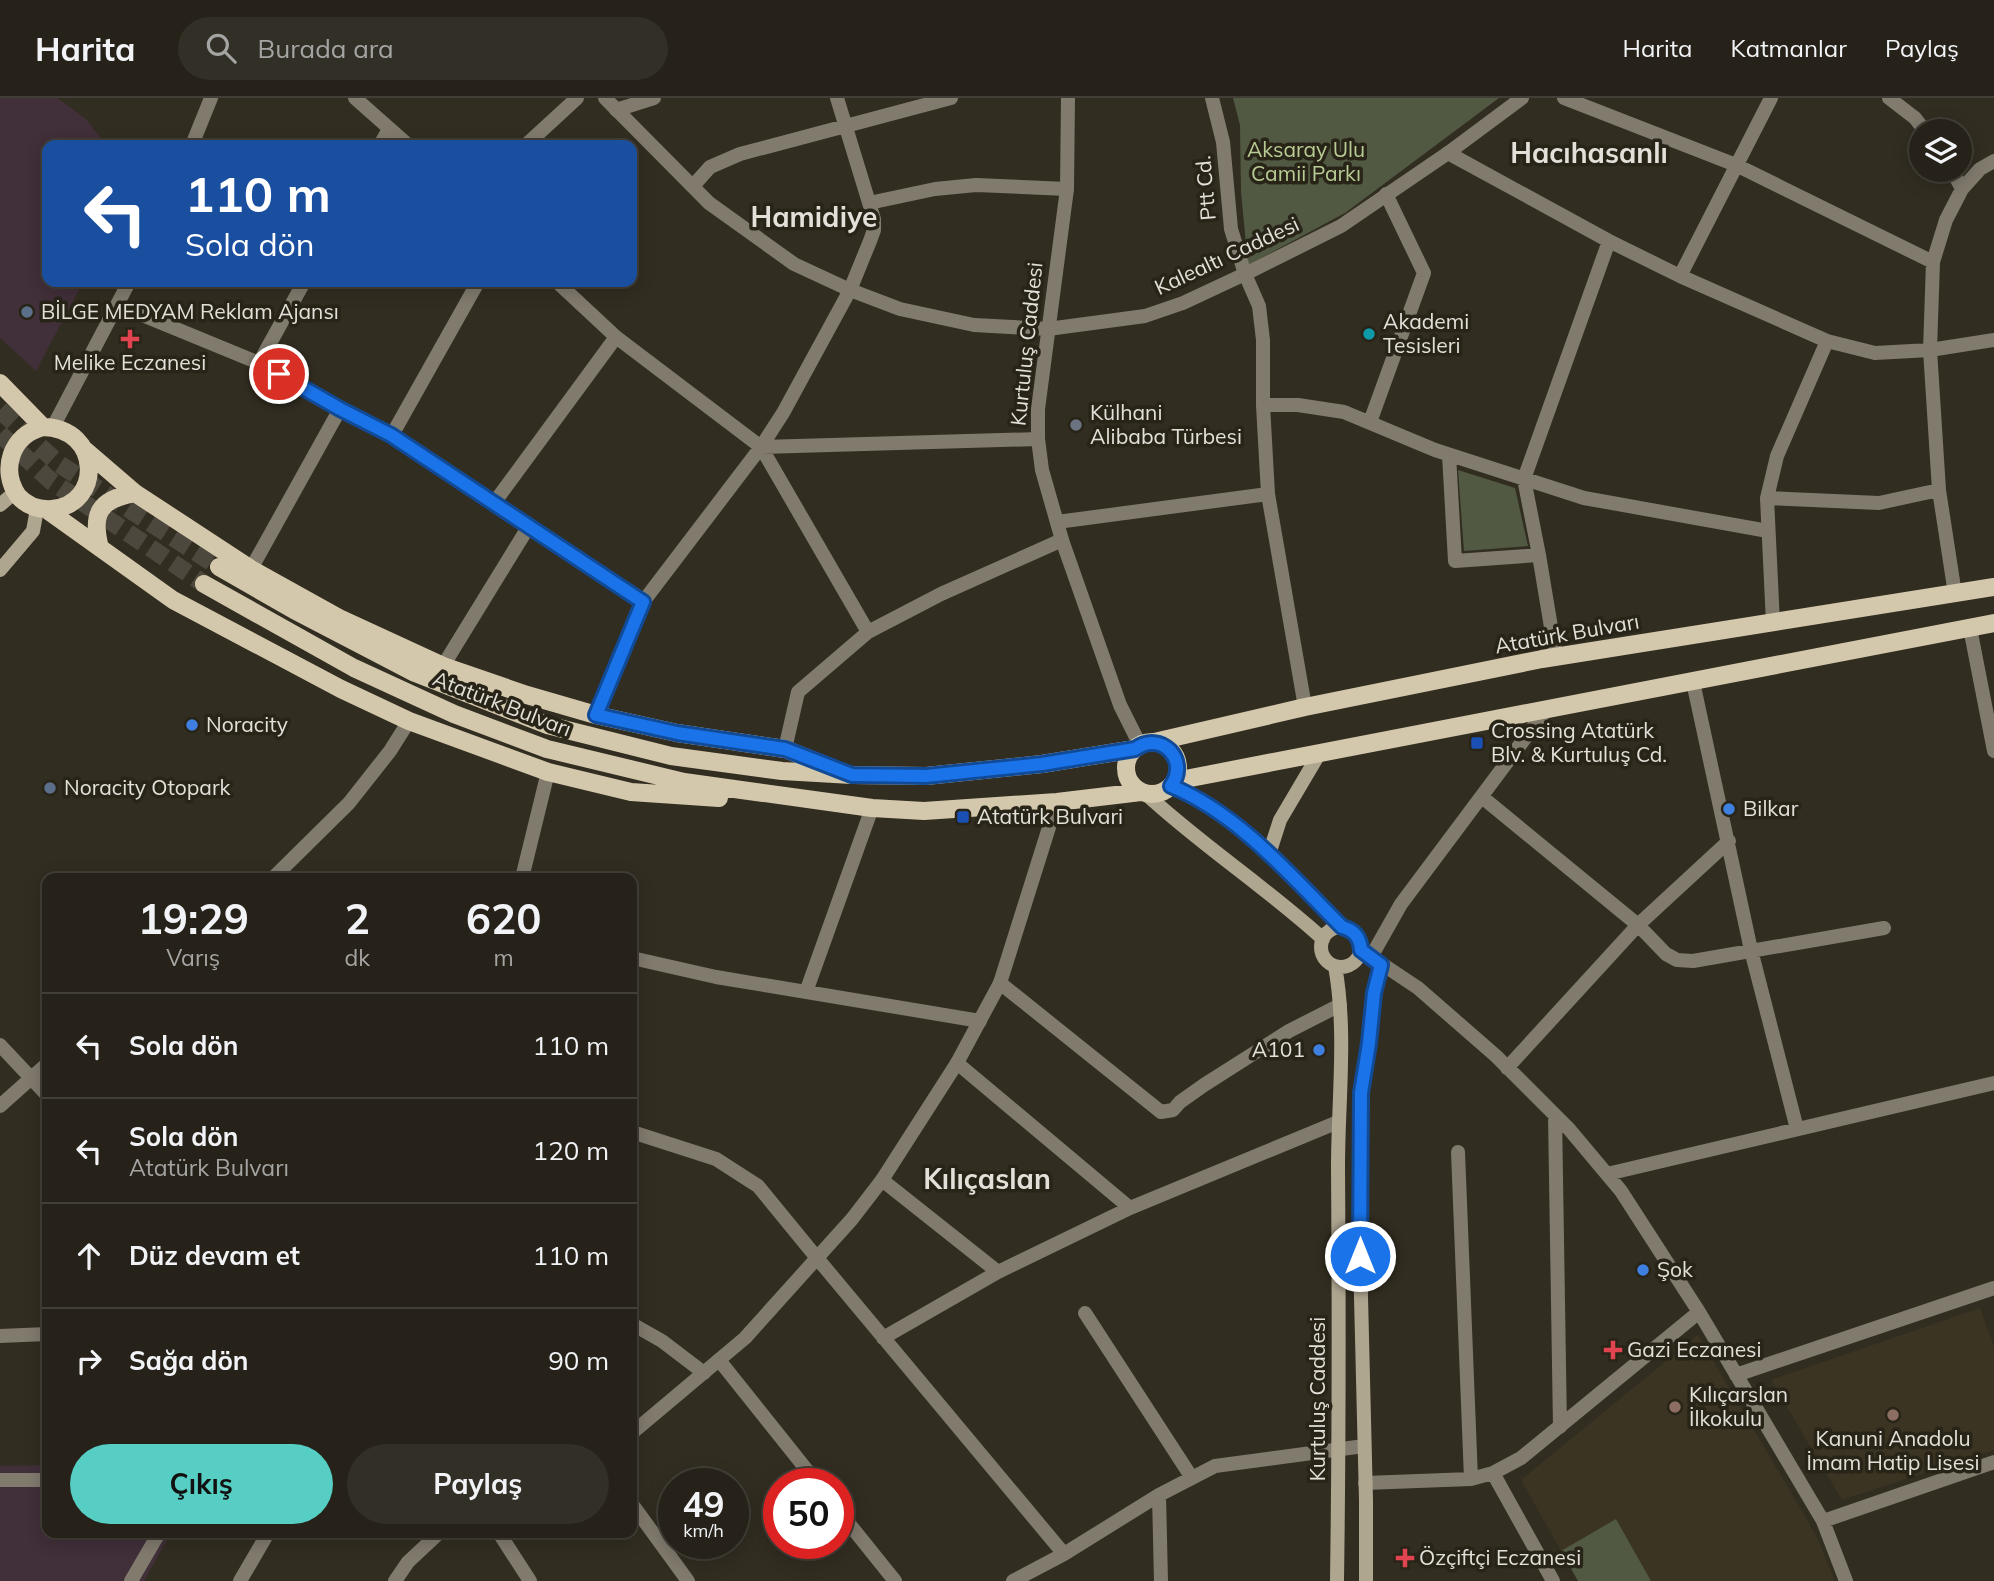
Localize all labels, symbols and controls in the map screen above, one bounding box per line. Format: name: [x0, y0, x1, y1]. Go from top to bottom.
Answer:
search box: [178, 17, 668, 80]
text: Harita: [35, 28, 136, 69]
icon: search: [202, 29, 240, 67]
text: Burada ara: [258, 32, 394, 65]
text: Harita: [1623, 33, 1693, 63]
text: Katmanlar: [1731, 33, 1847, 63]
text: Paylaş: [1885, 33, 1959, 63]
map controls: [1909, 119, 1972, 182]
button: layers: [1909, 119, 1972, 182]
district label: Hacıhasanlı: [1510, 135, 1668, 170]
park label: Aksaray Ulu Camii Parkı: [1247, 136, 1365, 186]
street label: Ptt Cd.: [1189, 155, 1221, 222]
text: 110 m: [185, 163, 331, 224]
icon: left: [70, 168, 161, 259]
district label: Hamidiye: [751, 199, 877, 234]
street label: Kalealtı Caddesi: [1150, 210, 1303, 300]
text: Sola dön: [185, 224, 315, 264]
street label: Kurtuluş Caddesi: [1004, 261, 1048, 427]
place label: BİLGE MEDYAM Reklam Ajansı: [41, 298, 339, 324]
marker: BİLGE MEDYAM Reklam Ajansı: [19, 304, 35, 320]
place label: Akademi Tesisleri: [1383, 308, 1469, 358]
marker: Akademi Tesisleri: [1361, 326, 1377, 342]
marker: Melike Eczanesi: [122, 331, 138, 347]
pin: [249, 344, 309, 404]
place label: Melike Eczanesi: [54, 349, 206, 375]
icon: arrive: [260, 355, 298, 393]
place label: Külhani Alibaba Türbesi: [1090, 399, 1242, 449]
marker: Külhani Alibaba Türbesi: [1068, 417, 1084, 433]
street label: Atatürk Bulvarı: [1493, 608, 1641, 659]
street label: Atatürk Bulvarı: [430, 665, 575, 741]
place label: Noracity: [206, 711, 288, 737]
marker: Noracity: [184, 717, 200, 733]
place label: Crossing Atatürk Blv. & Kurtuluş Cd.: [1491, 717, 1667, 767]
marker: Crossing Atatürk Blv. & Kurtuluş Cd.: [1469, 735, 1485, 751]
place label: Noracity Otopark: [64, 774, 231, 800]
marker: Noracity Otopark: [42, 780, 58, 796]
place label: Bilkar: [1743, 795, 1799, 821]
marker: Bilkar: [1721, 801, 1737, 817]
place label: Atatürk Bulvari: [977, 803, 1123, 829]
marker: Atatürk Bulvari: [955, 809, 971, 825]
text: 19:29: [138, 892, 249, 945]
text: 2: [345, 892, 370, 945]
text: 620: [466, 892, 541, 945]
text: Varış: [166, 943, 220, 972]
text: dk: [344, 943, 370, 972]
text: m: [493, 943, 514, 972]
icon: left: [70, 1027, 108, 1065]
text: Sola dön: [129, 1029, 238, 1062]
text: 110 m: [533, 1029, 609, 1062]
place label: A101: [1252, 1036, 1305, 1062]
marker: A101: [1311, 1042, 1327, 1058]
text: Sola dön: [129, 1120, 238, 1153]
icon: left: [70, 1132, 108, 1170]
text: 120 m: [533, 1134, 609, 1167]
text: Atatürk Bulvarı: [129, 1153, 289, 1182]
district label: Kılıçaslan: [923, 1161, 1051, 1196]
position arrow: [1323, 1219, 1397, 1293]
icon: ahead: [70, 1237, 108, 1275]
text: Düz devam et: [129, 1239, 300, 1272]
text: 110 m: [533, 1239, 609, 1272]
place label: Şok: [1657, 1256, 1693, 1282]
marker: Şok: [1635, 1262, 1651, 1278]
street label: Kurtuluş Caddesi: [1304, 1317, 1330, 1481]
place label: Gazi Eczanesi: [1627, 1336, 1762, 1362]
icon: right: [70, 1342, 108, 1380]
marker: Gazi Eczanesi: [1605, 1342, 1621, 1358]
text: Sağa dön: [129, 1344, 249, 1377]
text: 90 m: [548, 1344, 609, 1377]
place label: Kılıçarslan İlkokulu: [1689, 1381, 1788, 1431]
marker: Kılıçarslan İlkokulu: [1667, 1399, 1683, 1415]
marker: Kanuni Anadolu İmam Hatip Lisesi: [1885, 1407, 1901, 1423]
place label: Kanuni Anadolu İmam Hatip Lisesi: [1806, 1425, 1980, 1475]
button: Çıkış: [70, 1444, 333, 1524]
button: Paylaş: [347, 1444, 609, 1524]
speed limit sign: 50: [763, 1468, 854, 1559]
text: 49: [682, 1482, 725, 1526]
text: km/h: [683, 1519, 724, 1542]
place label: Özçiftçi Eczanesi: [1419, 1544, 1581, 1570]
marker: Özçiftçi Eczanesi: [1397, 1550, 1413, 1566]

